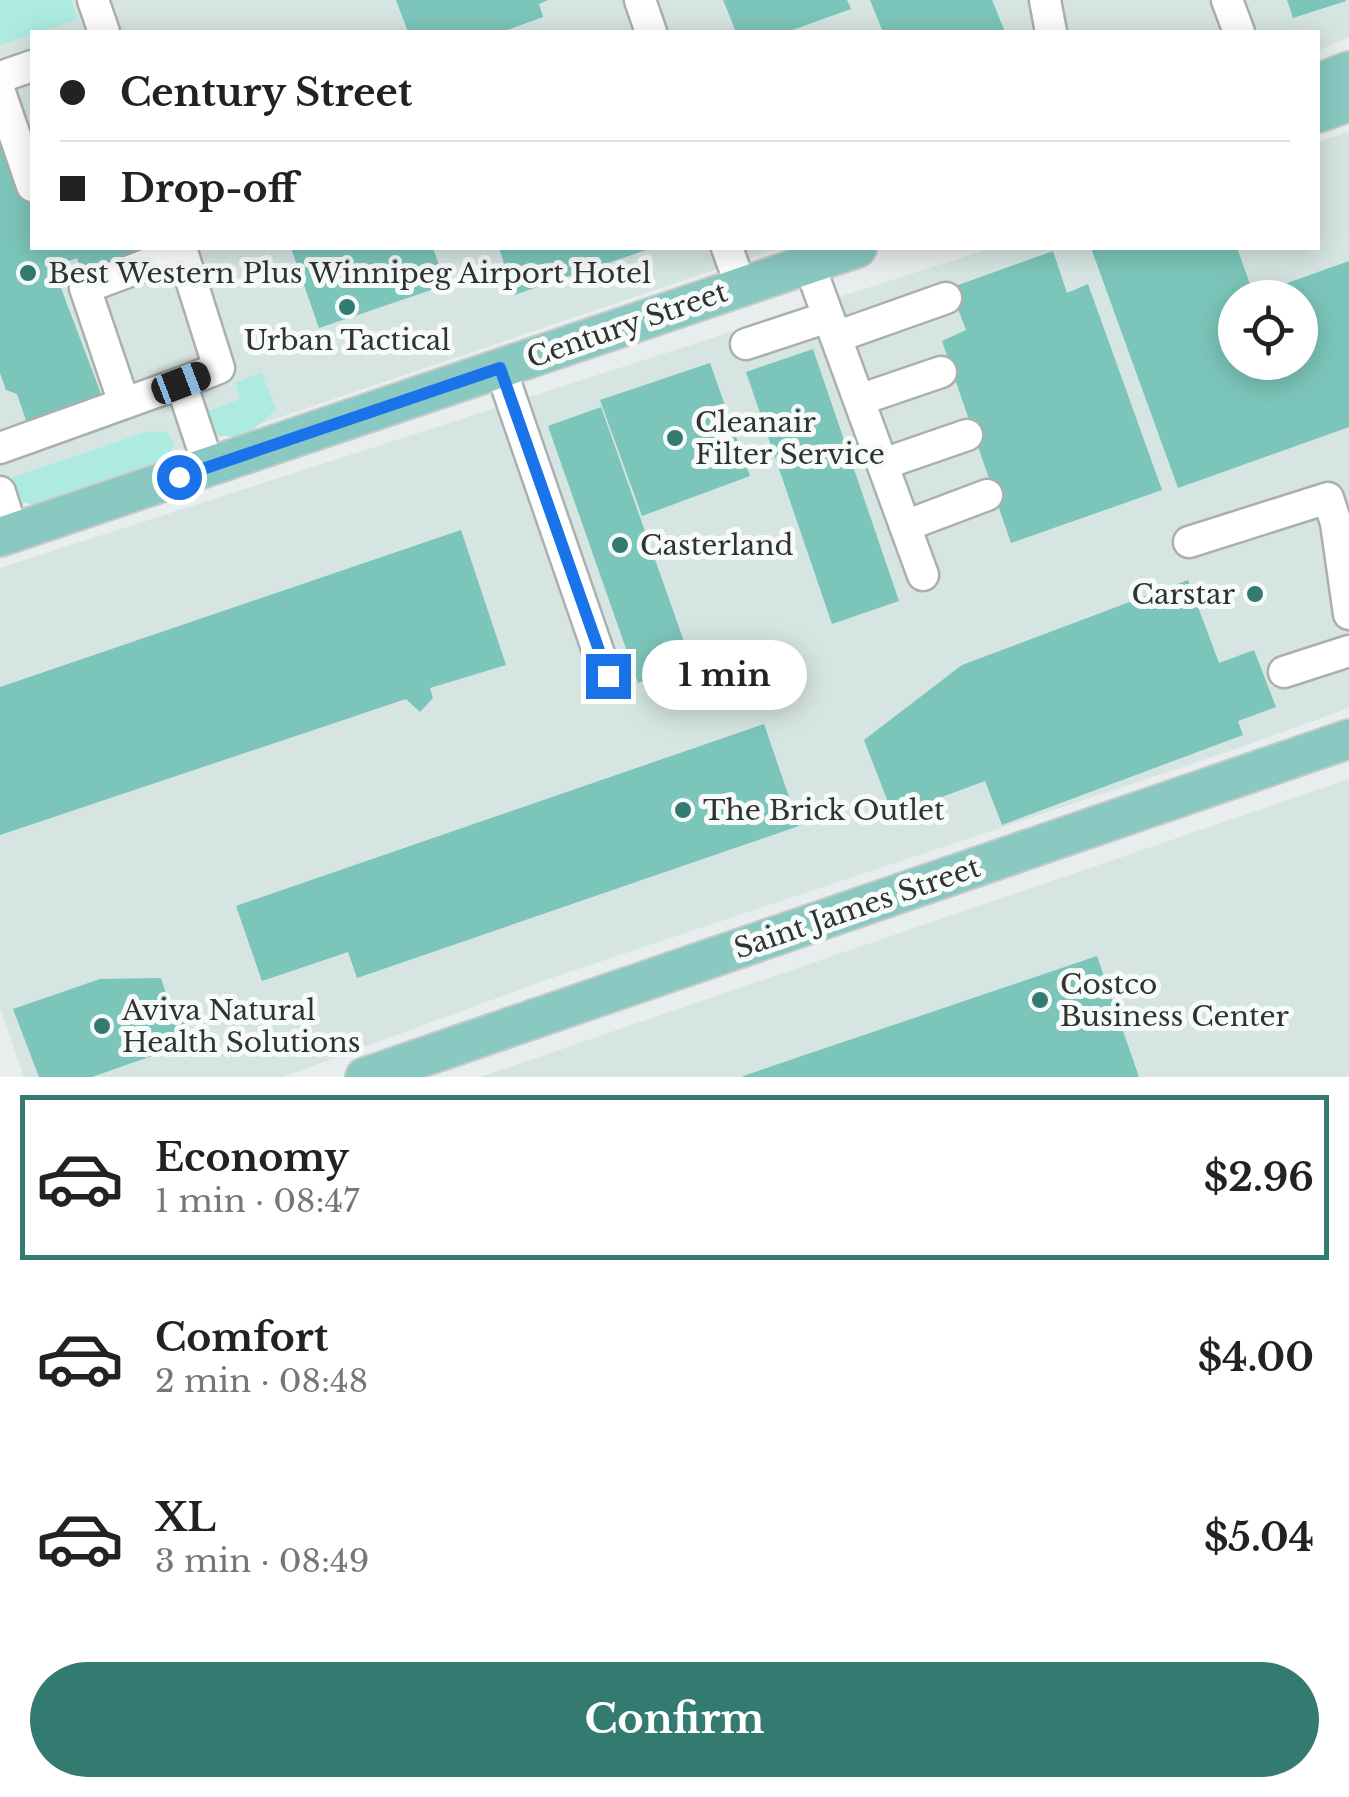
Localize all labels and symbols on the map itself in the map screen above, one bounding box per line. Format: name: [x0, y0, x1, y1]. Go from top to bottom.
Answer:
place label: Best Western Plus Winnipeg Airport Hotel: [48, 256, 651, 291]
marker: Best Western Plus Winnipeg Airport Hotel: [17, 262, 39, 284]
street label: Century Street: [522, 274, 732, 376]
marker: Urban Tactical: [336, 296, 358, 318]
place label: Urban Tactical: [244, 323, 450, 358]
car: [148, 358, 214, 408]
place label: Cleanair Filter Service: [695, 405, 885, 472]
marker: Cleanair Filter Service: [664, 427, 686, 449]
route start: [157, 455, 202, 500]
place label: Casterland: [640, 528, 794, 563]
marker: Casterland: [609, 534, 631, 556]
place label: Carstar: [1132, 577, 1236, 612]
marker: Carstar: [1244, 583, 1266, 605]
callout: 1 min: [643, 641, 808, 711]
route end: [586, 654, 631, 699]
place label: The Brick Outlet: [703, 793, 945, 828]
marker: The Brick Outlet: [672, 799, 694, 821]
street label: Saint James Street: [729, 849, 985, 966]
place label: Costco Business Center: [1060, 967, 1290, 1034]
marker: Costco Business Center: [1029, 989, 1051, 1011]
place label: Aviva Natural Health Solutions: [121, 993, 360, 1060]
marker: Aviva Natural Health Solutions: [91, 1015, 113, 1037]

